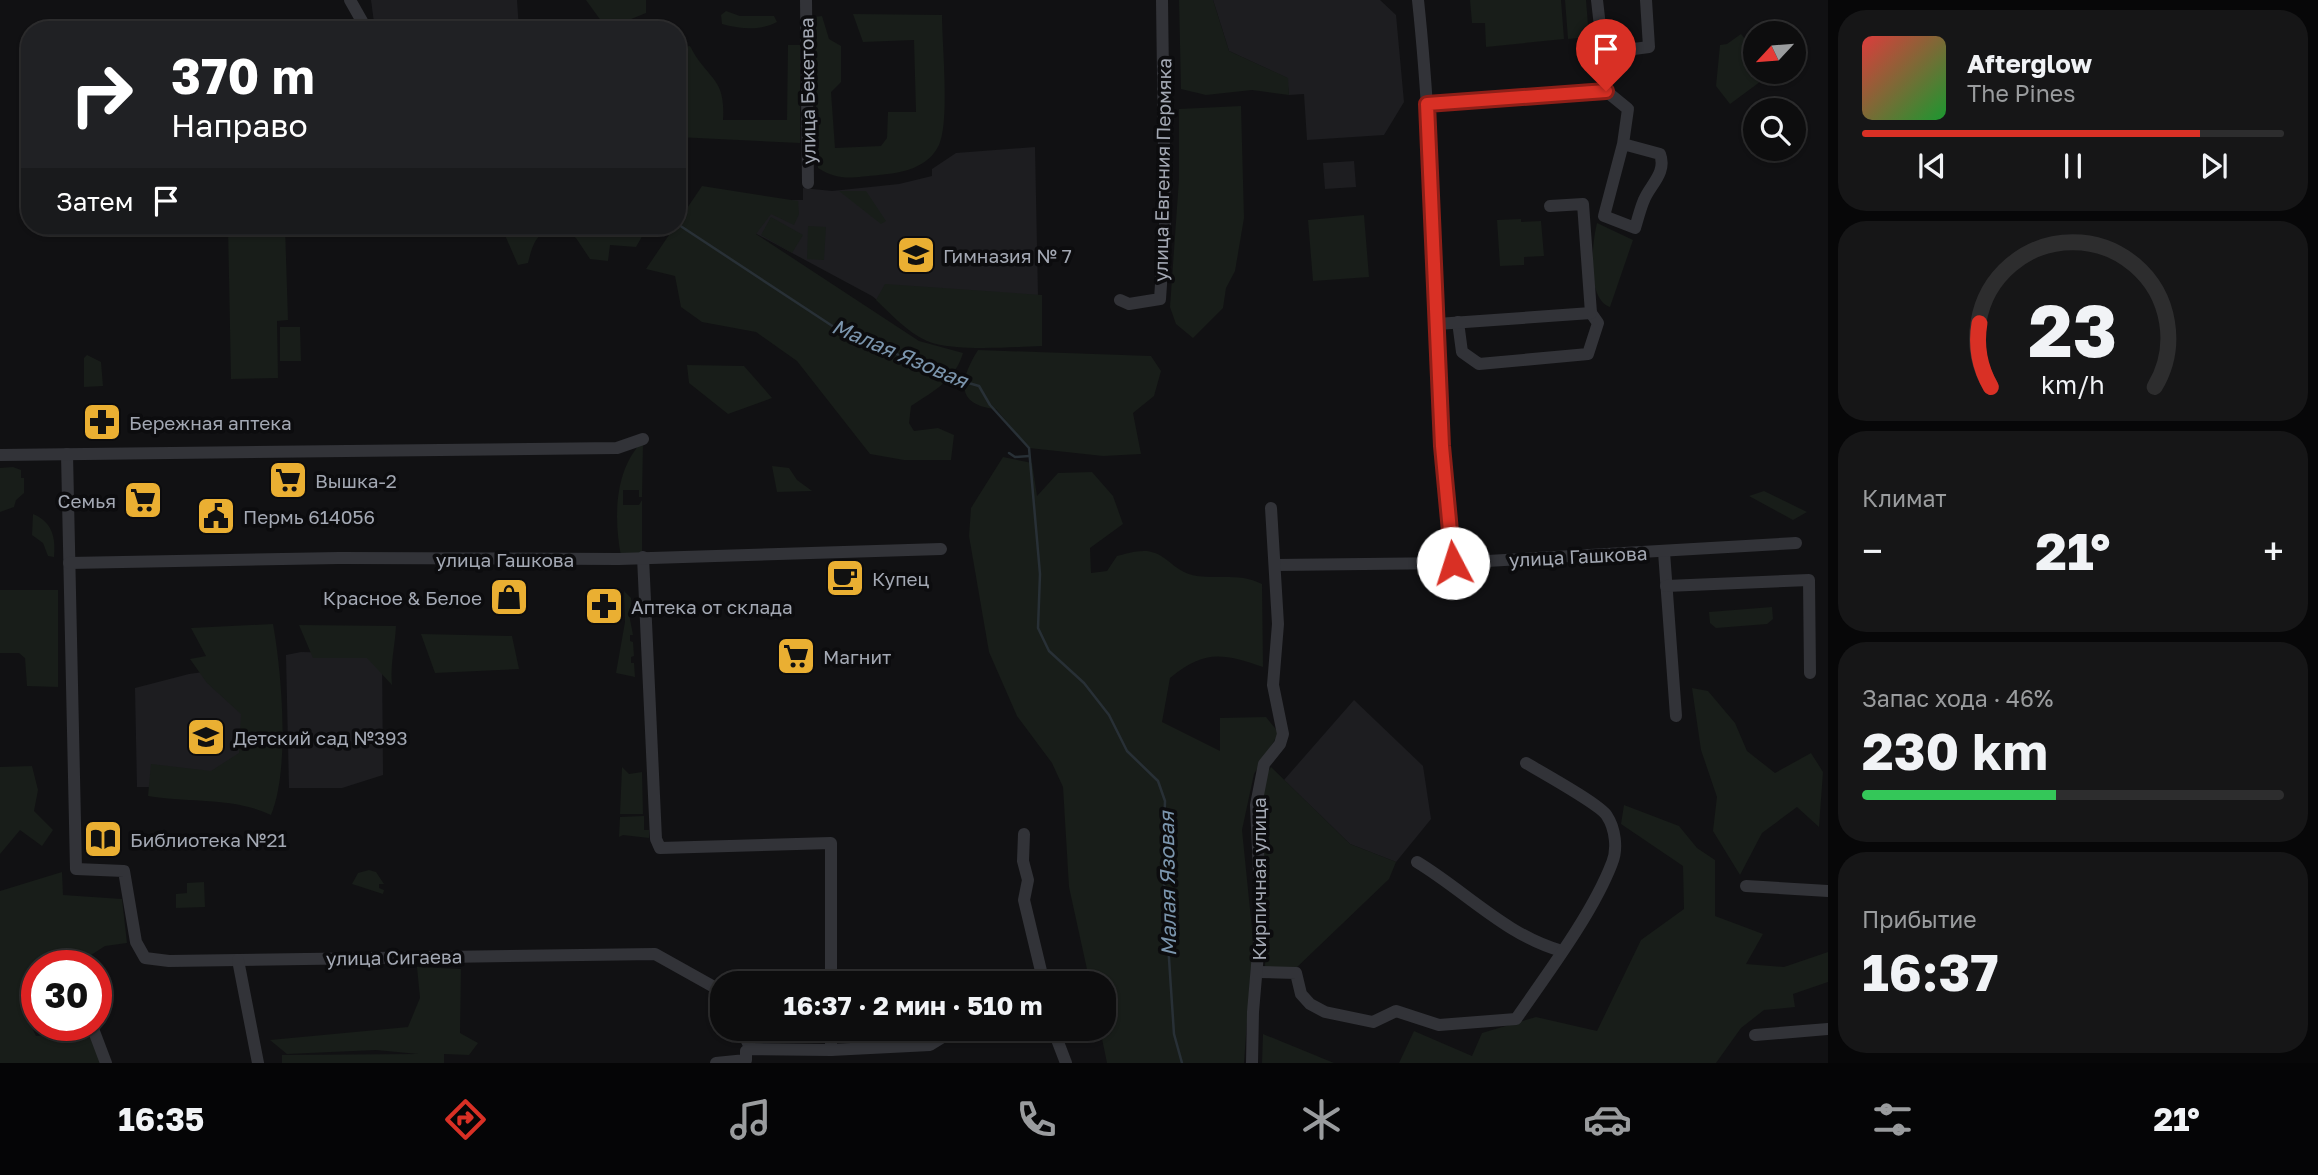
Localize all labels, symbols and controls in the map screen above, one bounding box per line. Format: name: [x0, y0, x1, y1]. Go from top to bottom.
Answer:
street label: улица Бекетова: [794, 17, 820, 165]
pin: [1576, 19, 1636, 91]
north arrow: [1743, 21, 1806, 84]
map controls: [1743, 21, 1806, 161]
icon: arrive: [1587, 30, 1625, 68]
text: 370 m: [171, 46, 315, 105]
text: Afterglow: [1967, 48, 2092, 79]
icon: right: [56, 49, 147, 140]
street label: улица Евгения Пермяка: [1149, 58, 1175, 282]
text: The Pines: [1967, 79, 2075, 107]
button: search: [1743, 98, 1806, 161]
text: Направо: [171, 106, 308, 144]
icon: previous: [1913, 147, 1951, 185]
icon: pause: [2054, 147, 2092, 185]
icon: next: [2195, 147, 2233, 185]
icon: arrive: [147, 182, 185, 220]
text: Затем: [56, 186, 133, 217]
school or university icon: Гимназия № 7: [895, 234, 937, 276]
place label: Гимназия № 7: [943, 244, 1072, 267]
text: 23: [2029, 286, 2117, 373]
water label: Малая Язовая: [828, 313, 974, 394]
text: km/h: [2041, 369, 2105, 400]
pharmacy icon: Бережная аптека: [81, 401, 123, 443]
place label: Бережная аптека: [129, 411, 292, 434]
supermarket icon: Вышка-2: [267, 459, 309, 501]
place label: Вышка-2: [315, 469, 397, 492]
supermarket icon: Семья: [122, 479, 164, 521]
text: Климат: [1862, 484, 1947, 512]
place label: Семья: [58, 489, 116, 512]
public building icon: Пермь 614056: [195, 495, 237, 537]
place label: Пермь 614056: [243, 505, 375, 528]
text: 21°: [2035, 519, 2111, 581]
position arrow: [1416, 526, 1490, 600]
text: −: [1862, 528, 1883, 573]
text: +: [2263, 528, 2284, 573]
street label: улица Гашкова: [1508, 541, 1648, 571]
street label: улица Гашкова: [436, 548, 574, 571]
cafe icon: Купец: [824, 557, 866, 599]
place label: Купец: [872, 567, 930, 590]
shop icon: Красное & Белое: [488, 576, 530, 618]
pharmacy icon: Аптека от склада: [583, 585, 625, 627]
place label: Красное & Белое: [323, 586, 482, 609]
place label: Аптека от склада: [631, 595, 793, 618]
supermarket icon: Магнит: [775, 635, 817, 677]
place label: Магнит: [823, 645, 891, 668]
text: Запас хода · 46%: [1862, 684, 2053, 712]
school or university icon: Детский сад №393: [185, 716, 227, 758]
text: 230 km: [1862, 719, 2048, 781]
place label: Детский сад №393: [233, 726, 408, 749]
street label: Кирпичная улица: [1247, 797, 1270, 961]
water label: Малая Язовая: [1153, 809, 1181, 957]
library icon: Библиотека №21: [82, 818, 124, 860]
place label: Библиотека №21: [130, 828, 287, 851]
text: Прибытие: [1862, 905, 1977, 933]
text: 16:37: [1862, 940, 1999, 1002]
street label: улица Сигаева: [326, 944, 462, 970]
speed limit sign: 30: [21, 950, 112, 1041]
text: 16:37 · 2 мин · 510 m: [783, 990, 1043, 1021]
icon: directions: [441, 1095, 490, 1144]
icon: music: [726, 1095, 775, 1144]
icon: phone: [1012, 1095, 1061, 1144]
icon: climate: [1297, 1095, 1346, 1144]
icon: car: [1583, 1095, 1632, 1144]
icon: filters: [1868, 1095, 1917, 1144]
text: 16:35: [118, 1100, 204, 1138]
text: 21°: [2153, 1100, 2200, 1138]

